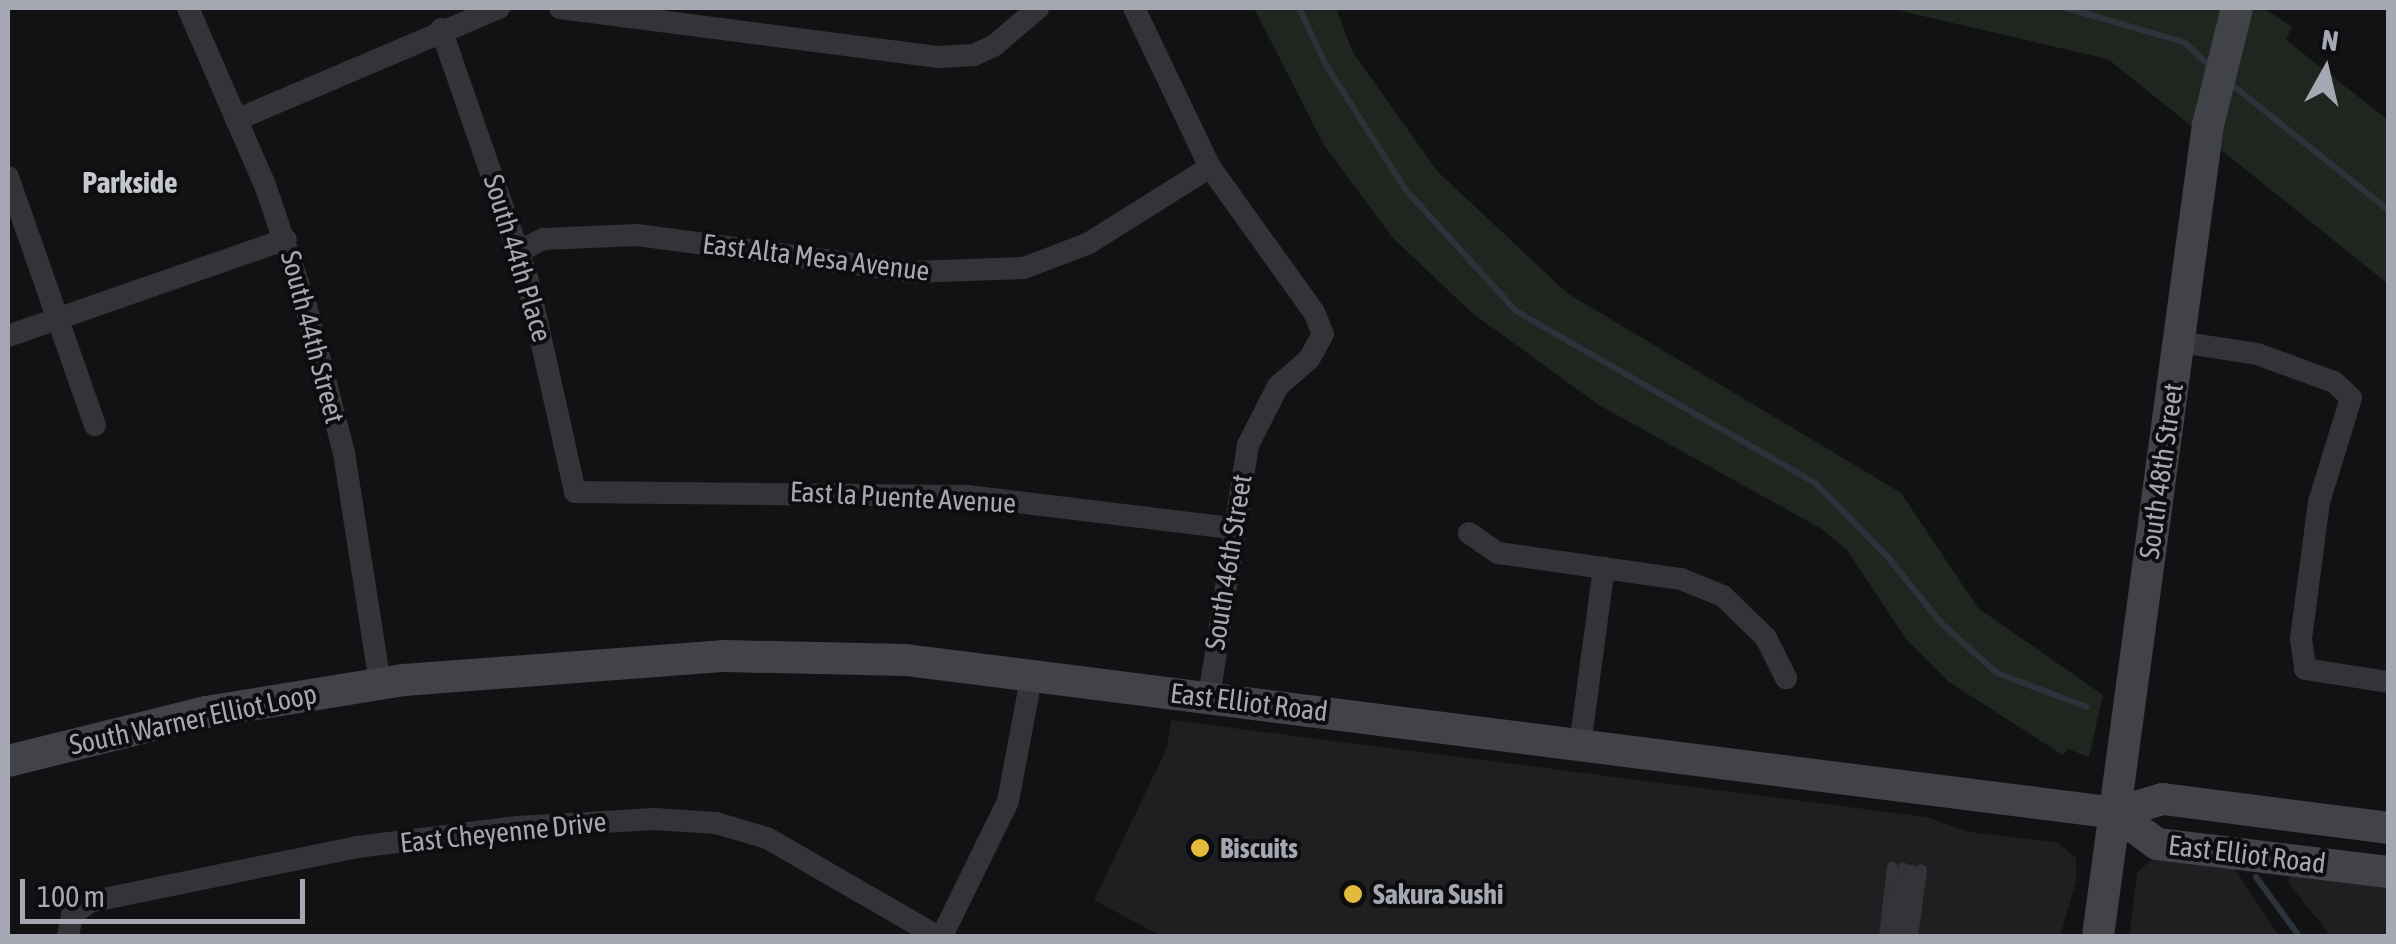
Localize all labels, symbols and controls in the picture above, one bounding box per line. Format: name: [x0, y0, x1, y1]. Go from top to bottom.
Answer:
north arrow: [2276, 20, 2376, 120]
text: N: [2320, 23, 2341, 57]
district label: Parkside: [82, 164, 178, 200]
street label: South 44th Place: [477, 170, 559, 346]
street label: East Alta Mesa Avenue: [701, 226, 931, 288]
street label: South 44th Street: [274, 247, 352, 427]
street label: South 48th Street: [2132, 381, 2190, 561]
street label: South 46th Street: [1198, 472, 1258, 652]
street label: East la Puente Avenue: [789, 474, 1017, 520]
street label: South Warner Elliot Loop: [66, 676, 320, 762]
street label: East Elliot Road: [1168, 676, 1330, 728]
street label: East Cheyenne Drive: [398, 804, 608, 860]
street label: East Elliot Road: [2166, 828, 2328, 880]
place label: Biscuits: [1220, 831, 1298, 865]
marker: Biscuits: [1189, 837, 1211, 859]
scale bar: [25, 859, 310, 921]
place label: Sakura Sushi: [1373, 877, 1503, 911]
text: 100 m: [37, 879, 105, 913]
marker: Sakura Sushi: [1342, 883, 1364, 905]

